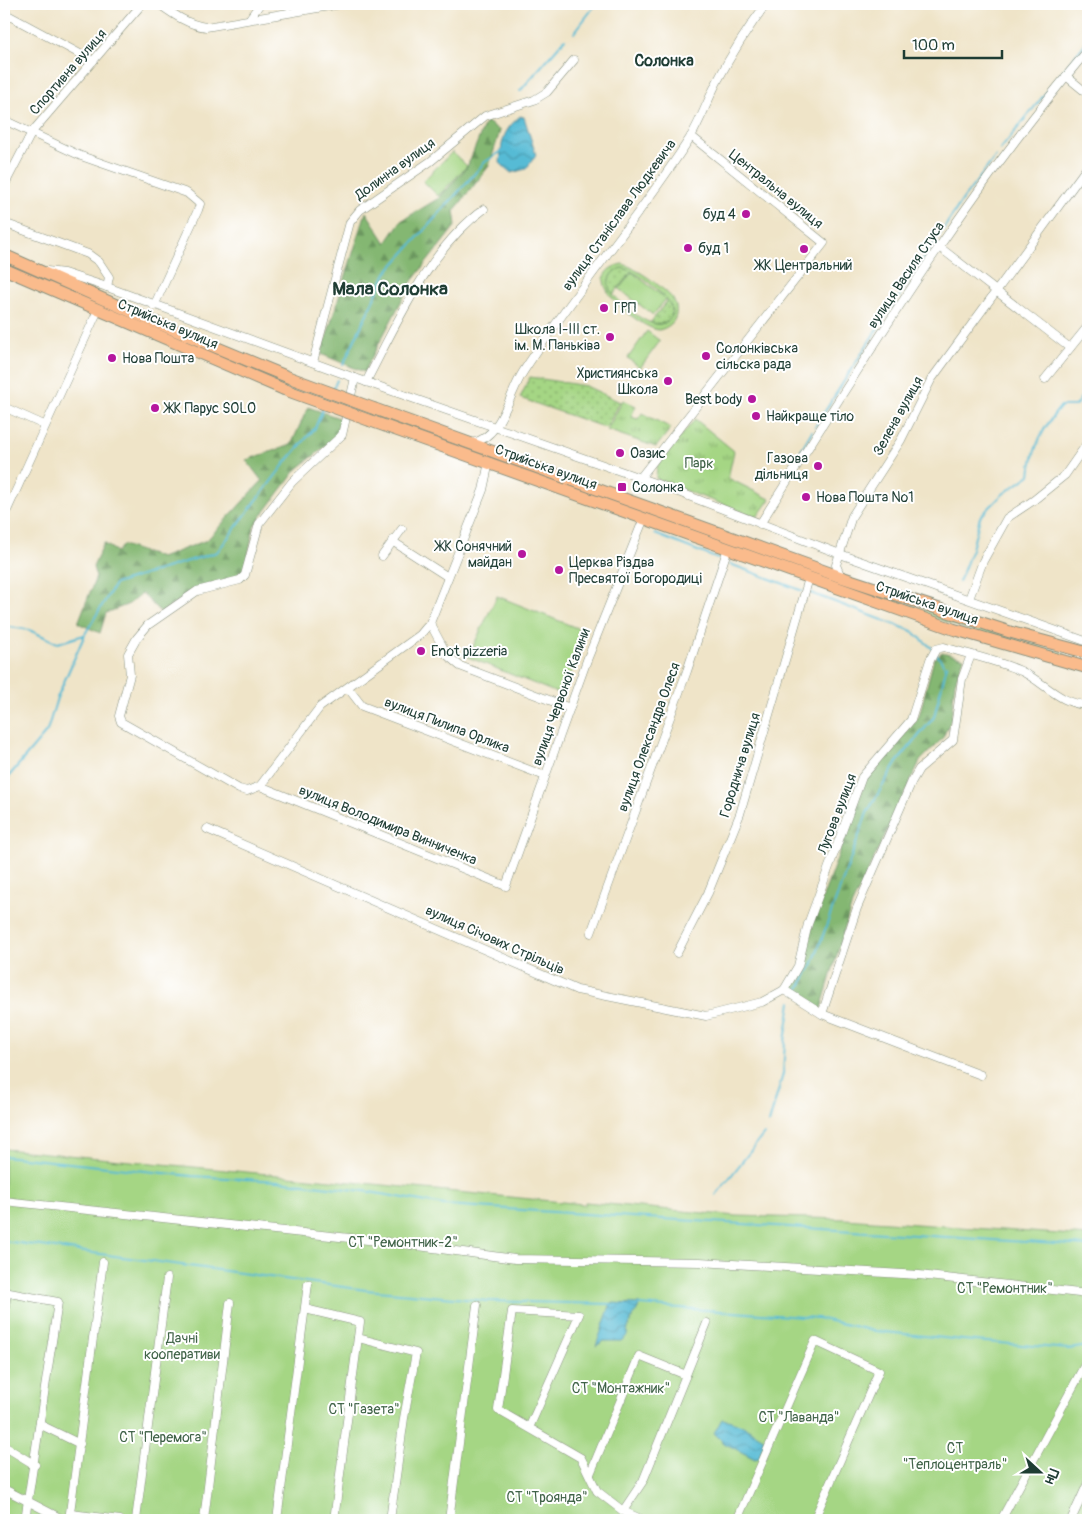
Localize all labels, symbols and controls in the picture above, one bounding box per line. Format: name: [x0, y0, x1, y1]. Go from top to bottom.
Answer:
street label: Спортивна вулиця: [26, 26, 110, 118]
scale bar: [904, 28, 1002, 60]
text: 100 m: [912, 36, 955, 55]
district label: Солонка: [634, 51, 694, 71]
street label: Долинна вулиця: [351, 134, 438, 204]
street label: вулиця Станіслава Людкевича: [559, 136, 679, 294]
street label: Центральна вулиця: [726, 146, 826, 232]
place label: буд 4: [702, 206, 736, 223]
marker: буд 4: [740, 208, 752, 220]
street label: вулиця Василя Стуса: [864, 218, 948, 332]
place label: буд 1: [698, 240, 729, 257]
marker: буд 1: [682, 242, 694, 254]
marker: ЖК Центральний: [798, 243, 810, 255]
place label: ЖК Центральний: [753, 257, 853, 274]
district label: Мала Солонка: [332, 277, 448, 301]
street label: Стрийська вулиця: [115, 295, 221, 353]
place label: ГРП: [614, 300, 636, 317]
marker: ГРП: [598, 302, 610, 314]
place label: Школа І-ІІІ ст. ім. М. Паньківа: [515, 321, 600, 354]
marker: Школа І-ІІІ ст. ім. М. Паньківа: [604, 331, 616, 343]
place label: Солонківська сільска рада: [716, 340, 798, 373]
place label: Нова Пошта: [122, 350, 194, 367]
marker: Солонківська сільска рада: [700, 350, 712, 362]
marker: Нова Пошта: [106, 352, 118, 364]
place label: Християнська Школа: [577, 365, 658, 398]
street label: Зелена вулиця: [869, 373, 927, 459]
marker: Християнська Школа: [662, 375, 674, 387]
place label: Best body: [685, 391, 742, 408]
marker: Best body: [746, 393, 758, 405]
place label: ЖК Парус SOLO: [163, 400, 256, 417]
marker: ЖК Парус SOLO: [149, 402, 161, 414]
place label: Найкраще тіло: [766, 408, 855, 425]
marker: Найкраще тіло: [750, 410, 762, 422]
street label: Стрийська вулиця: [493, 441, 599, 493]
place label: Оазис: [630, 445, 666, 462]
marker: Оазис: [614, 447, 626, 459]
place label: Газова дільниця: [755, 450, 808, 483]
park label: Парк: [685, 455, 713, 472]
marker: Газова дільниця: [812, 460, 824, 472]
place label: Солонка: [632, 479, 684, 496]
marker: Солонка: [616, 481, 628, 493]
place label: Нова Пошта №1: [816, 489, 914, 506]
marker: Нова Пошта №1: [800, 491, 812, 503]
place label: ЖК Сонячний майдан: [434, 538, 512, 571]
marker: ЖК Сонячний майдан: [516, 548, 528, 560]
place label: Церква Різдва Пресвятої Богородиці: [569, 554, 703, 587]
marker: Церква Різдва Пресвятої Богородиці: [553, 564, 565, 576]
street label: Стрийська вулиця: [873, 577, 981, 629]
street label: вулиця Червоної Калини: [528, 626, 594, 768]
place label: Enot pizzeria: [431, 643, 507, 660]
marker: Enot pizzeria: [415, 645, 427, 657]
street label: вулиця Олександра Олеся: [614, 660, 684, 814]
street label: вулиця Пилипа Орлика: [382, 693, 512, 757]
street label: Городнича вулиця: [716, 711, 764, 819]
street label: Лугова вулиця: [813, 771, 860, 858]
street label: вулиця Володимира Винниченка: [297, 781, 479, 869]
street label: вулиця Січових Стрільців: [423, 902, 567, 978]
park label: СТ "Ремонтник-2": [348, 1234, 458, 1251]
park label: СТ "Ремонтник": [957, 1280, 1053, 1297]
park label: Дачні кооперативи: [144, 1330, 220, 1363]
park label: СТ "Монтажник": [572, 1380, 670, 1397]
park label: СТ "Газета": [328, 1401, 400, 1418]
park label: СТ "Лаванда": [758, 1409, 840, 1426]
park label: СТ "Перемога": [119, 1429, 207, 1446]
park label: СТ "Теплоцентраль": [903, 1440, 1007, 1473]
north arrow: [1014, 1446, 1064, 1496]
text: Пн: [1041, 1466, 1062, 1487]
park label: СТ "Троянда": [506, 1489, 588, 1506]

